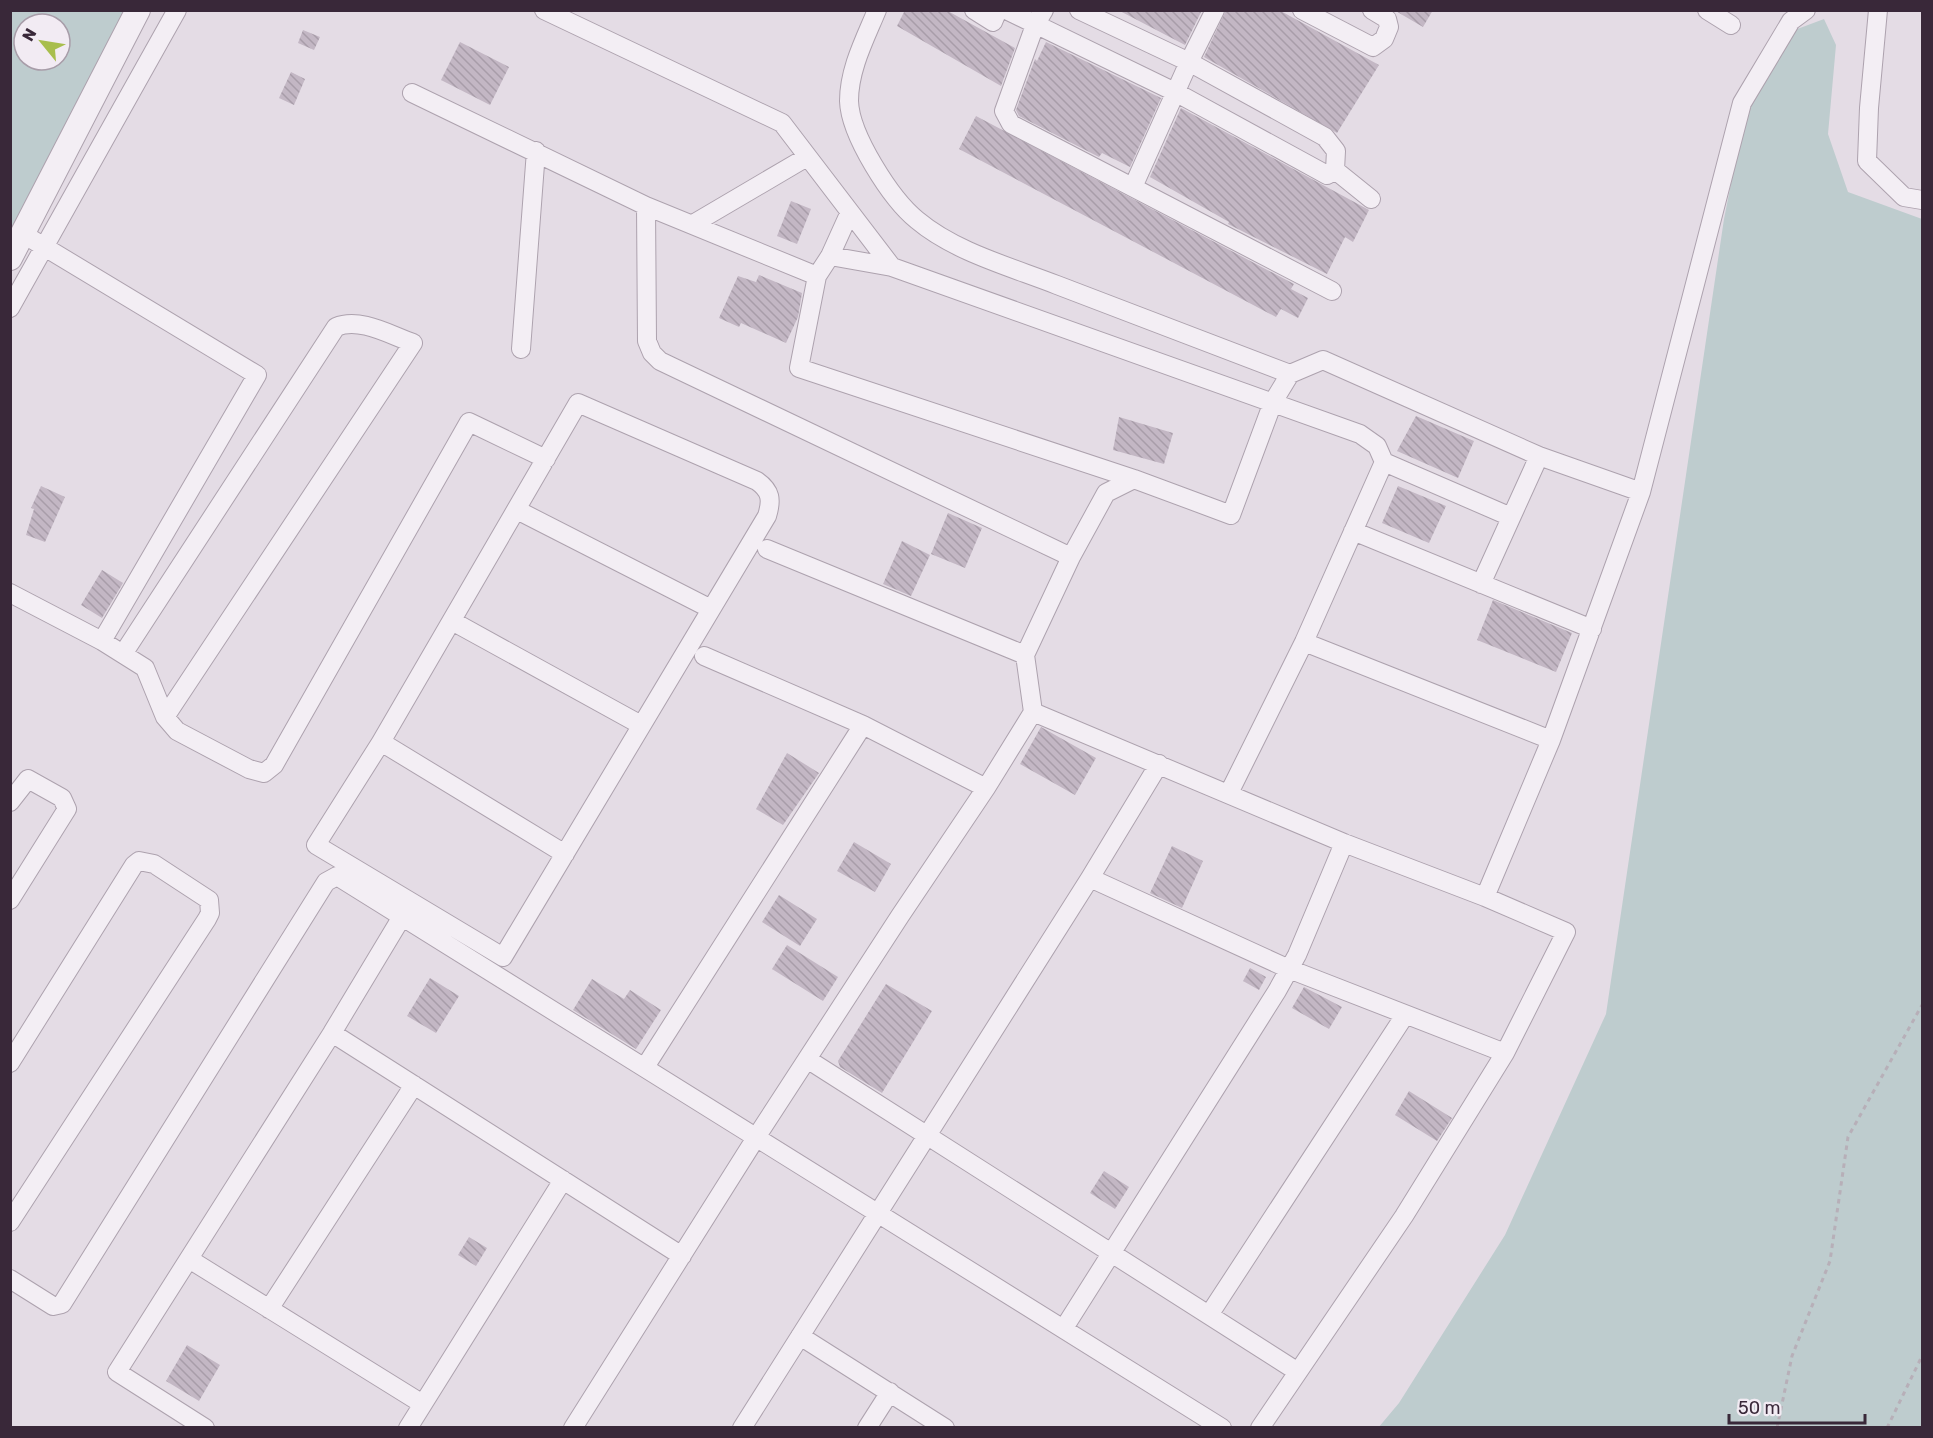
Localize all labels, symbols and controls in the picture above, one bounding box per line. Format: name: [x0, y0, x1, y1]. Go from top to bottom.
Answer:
north arrow: [12, 12, 72, 72]
text: N: [18, 25, 41, 44]
scale bar: [1729, 1387, 1866, 1425]
text: 50 m: [1738, 1397, 1781, 1419]

